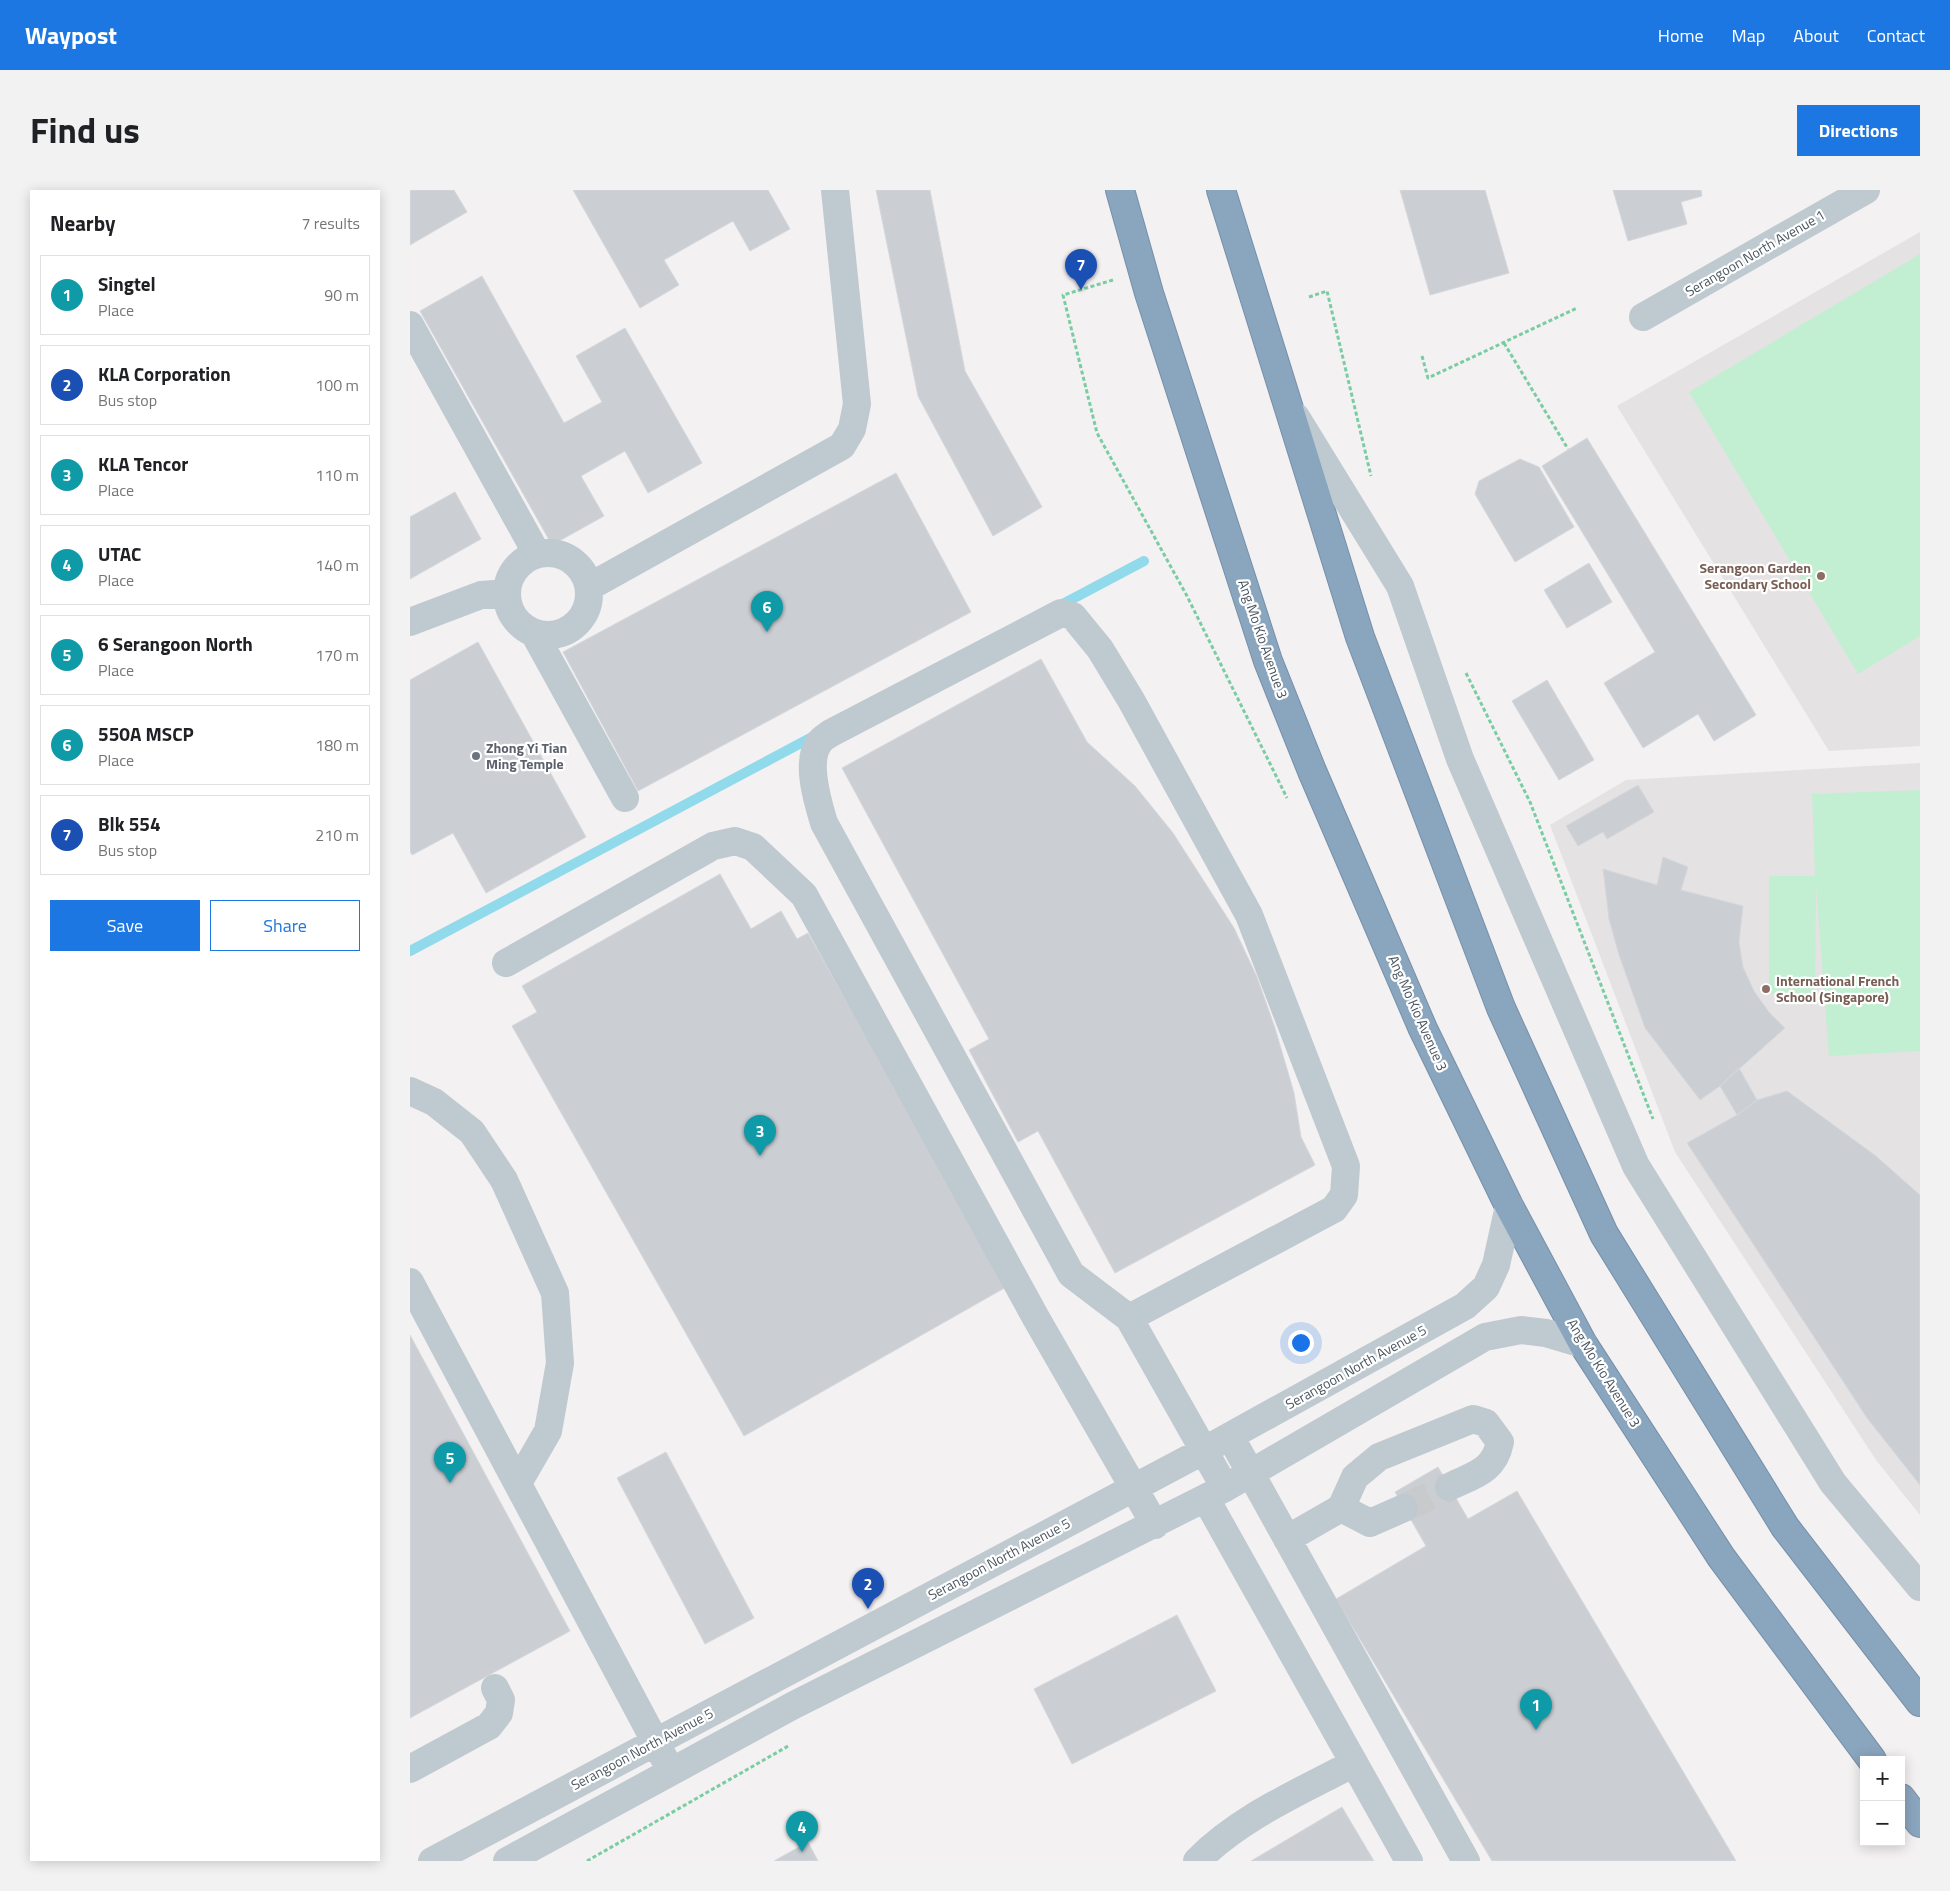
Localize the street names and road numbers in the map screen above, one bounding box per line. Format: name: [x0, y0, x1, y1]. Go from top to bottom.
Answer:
street label: Serangoon North Avenue 1: [1681, 204, 1829, 301]
street label: Ang Mo Kio Avenue 3: [1233, 577, 1294, 701]
street label: Ang Mo Kio Avenue 3: [1384, 952, 1453, 1074]
street label: Ang Mo Kio Avenue 3: [1563, 1314, 1646, 1431]
street label: Serangoon North Avenue 5: [1281, 1319, 1430, 1414]
street label: Serangoon North Avenue 5: [924, 1512, 1074, 1605]
street label: Serangoon North Avenue 5: [567, 1702, 717, 1795]

